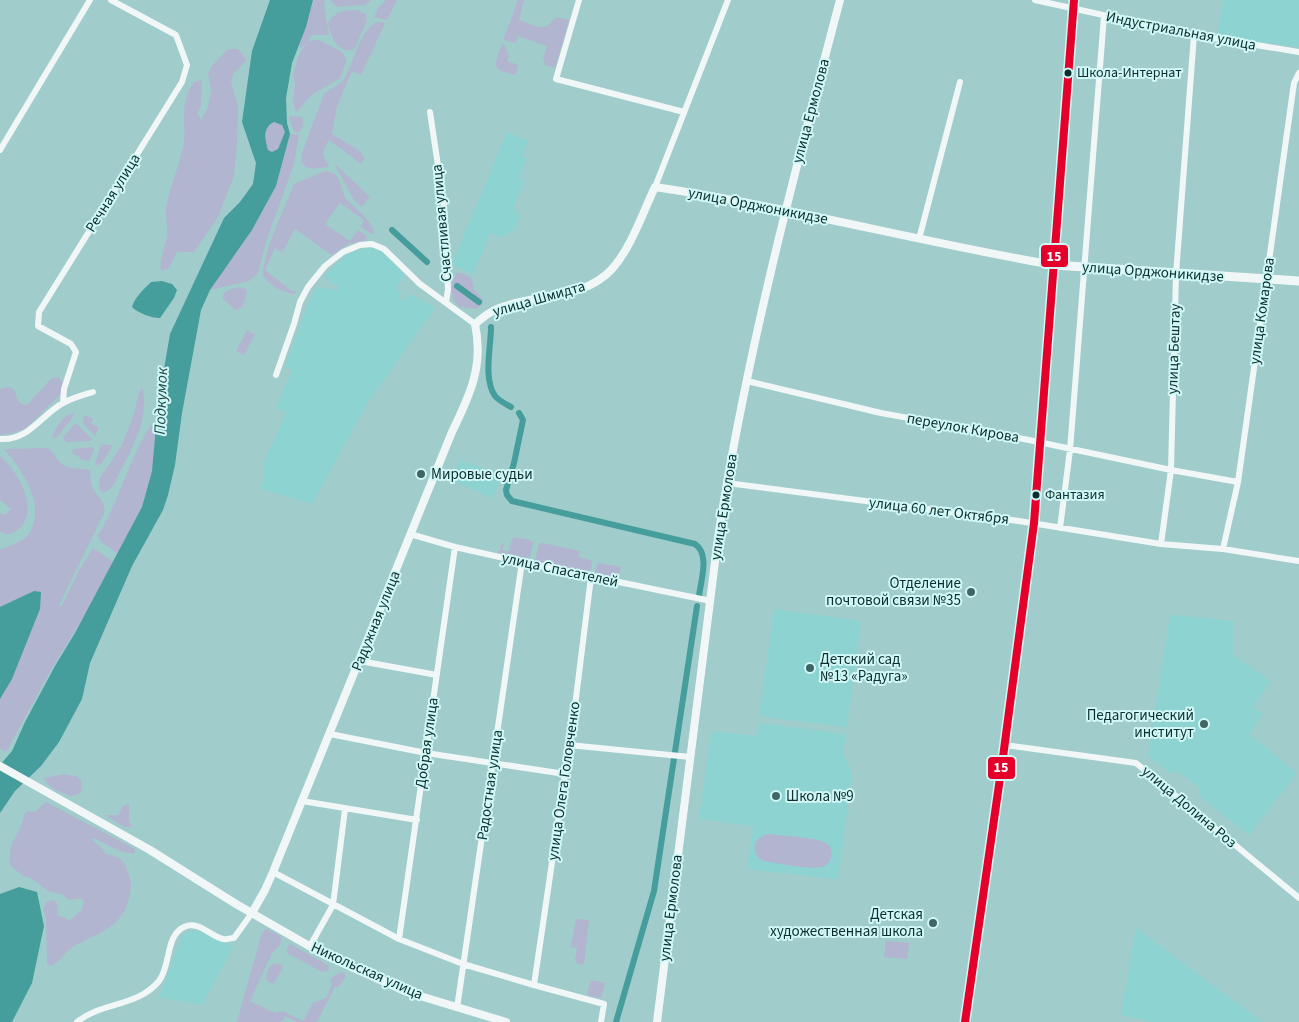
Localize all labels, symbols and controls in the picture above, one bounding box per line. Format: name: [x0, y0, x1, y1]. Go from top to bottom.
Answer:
street label: Индустриальная улица: [1104, 6, 1258, 56]
street label: улица Ермолова: [787, 56, 835, 166]
place label: Школа-Интернат: [1077, 63, 1182, 83]
marker: Школа-Интернат: [1063, 68, 1073, 78]
street label: Речная улица: [80, 150, 146, 236]
street label: Счастливая улица: [426, 163, 458, 283]
street label: улица Орджоникидзе: [686, 182, 830, 230]
line badge: 15: [1040, 244, 1069, 268]
text: 15: [1047, 247, 1061, 267]
street label: улица Комарова: [1244, 256, 1280, 366]
street label: улица Орджоникидзе: [1081, 257, 1225, 287]
street label: улица Шмидта: [490, 276, 588, 322]
street label: улица Бештау: [1162, 303, 1186, 395]
water label: Подкумок: [149, 367, 173, 435]
street label: переулок Кирова: [905, 408, 1021, 448]
street label: улица Ермолова: [705, 452, 743, 562]
place label: Мировые судьи: [431, 464, 533, 485]
marker: Мировые судьи: [415, 468, 427, 480]
place label: Фантазия: [1045, 485, 1105, 505]
marker: Фантазия: [1031, 490, 1041, 500]
street label: улица 60 лет Октября: [868, 492, 1010, 530]
street label: улица Спасателей: [500, 547, 620, 593]
street label: Радужная улица: [346, 568, 406, 674]
place label: Отделение почтовой связи №35: [826, 573, 961, 611]
marker: Отделение почтовой связи №35: [965, 586, 977, 598]
place label: Детский сад №13 «Радуга»: [820, 649, 908, 687]
marker: Детский сад №13 «Радуга»: [804, 662, 816, 674]
street label: Добрая улица: [410, 696, 444, 790]
street label: улица Олега Головченко: [542, 700, 586, 862]
place label: Педагогический институт: [1087, 705, 1194, 743]
marker: Педагогический институт: [1198, 718, 1210, 730]
street label: Радостная улица: [472, 728, 508, 842]
line badge: 15: [987, 756, 1016, 780]
text: 15: [994, 758, 1008, 778]
street label: улица Долина Роз: [1137, 761, 1241, 853]
place label: Школа №9: [786, 786, 854, 807]
marker: Школа №9: [770, 790, 782, 802]
street label: улица Ермолова: [654, 853, 688, 963]
place label: Детская художественная школа: [770, 904, 923, 942]
marker: Детская художественная школа: [927, 917, 939, 929]
street label: Никольская улица: [308, 937, 426, 1005]

